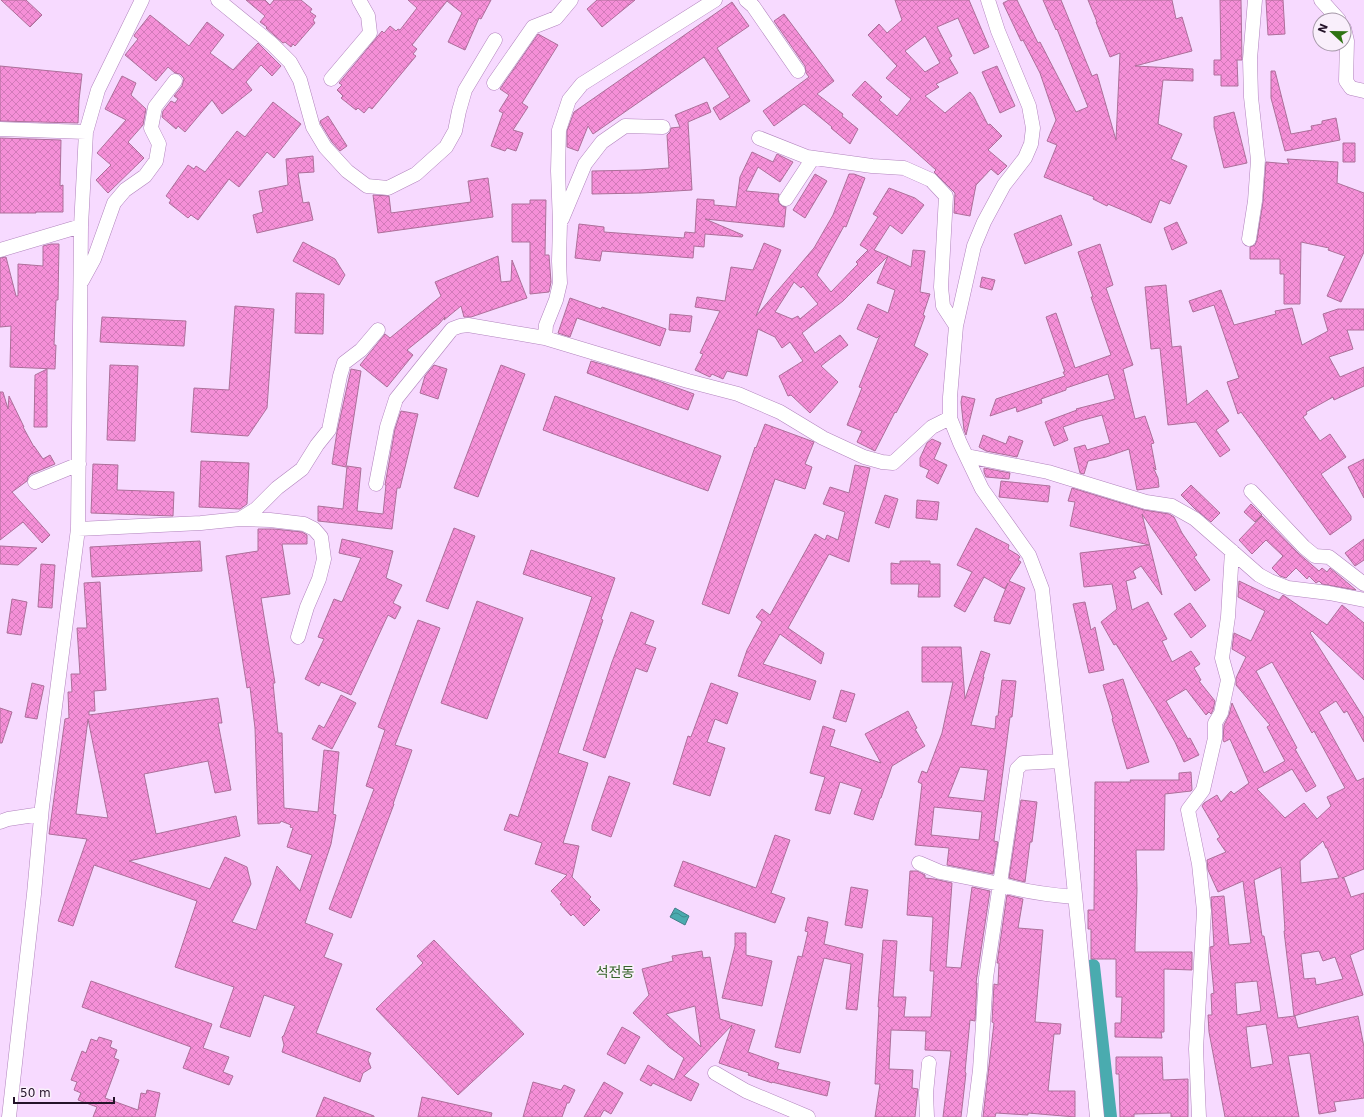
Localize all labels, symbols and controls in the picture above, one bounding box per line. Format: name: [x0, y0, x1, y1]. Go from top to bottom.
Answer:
north arrow: [1312, 12, 1352, 52]
text: N: [1315, 22, 1331, 35]
district label: 석전동: [596, 964, 634, 980]
scale bar: [14, 1079, 114, 1105]
text: 50 m: [20, 1086, 51, 1100]

